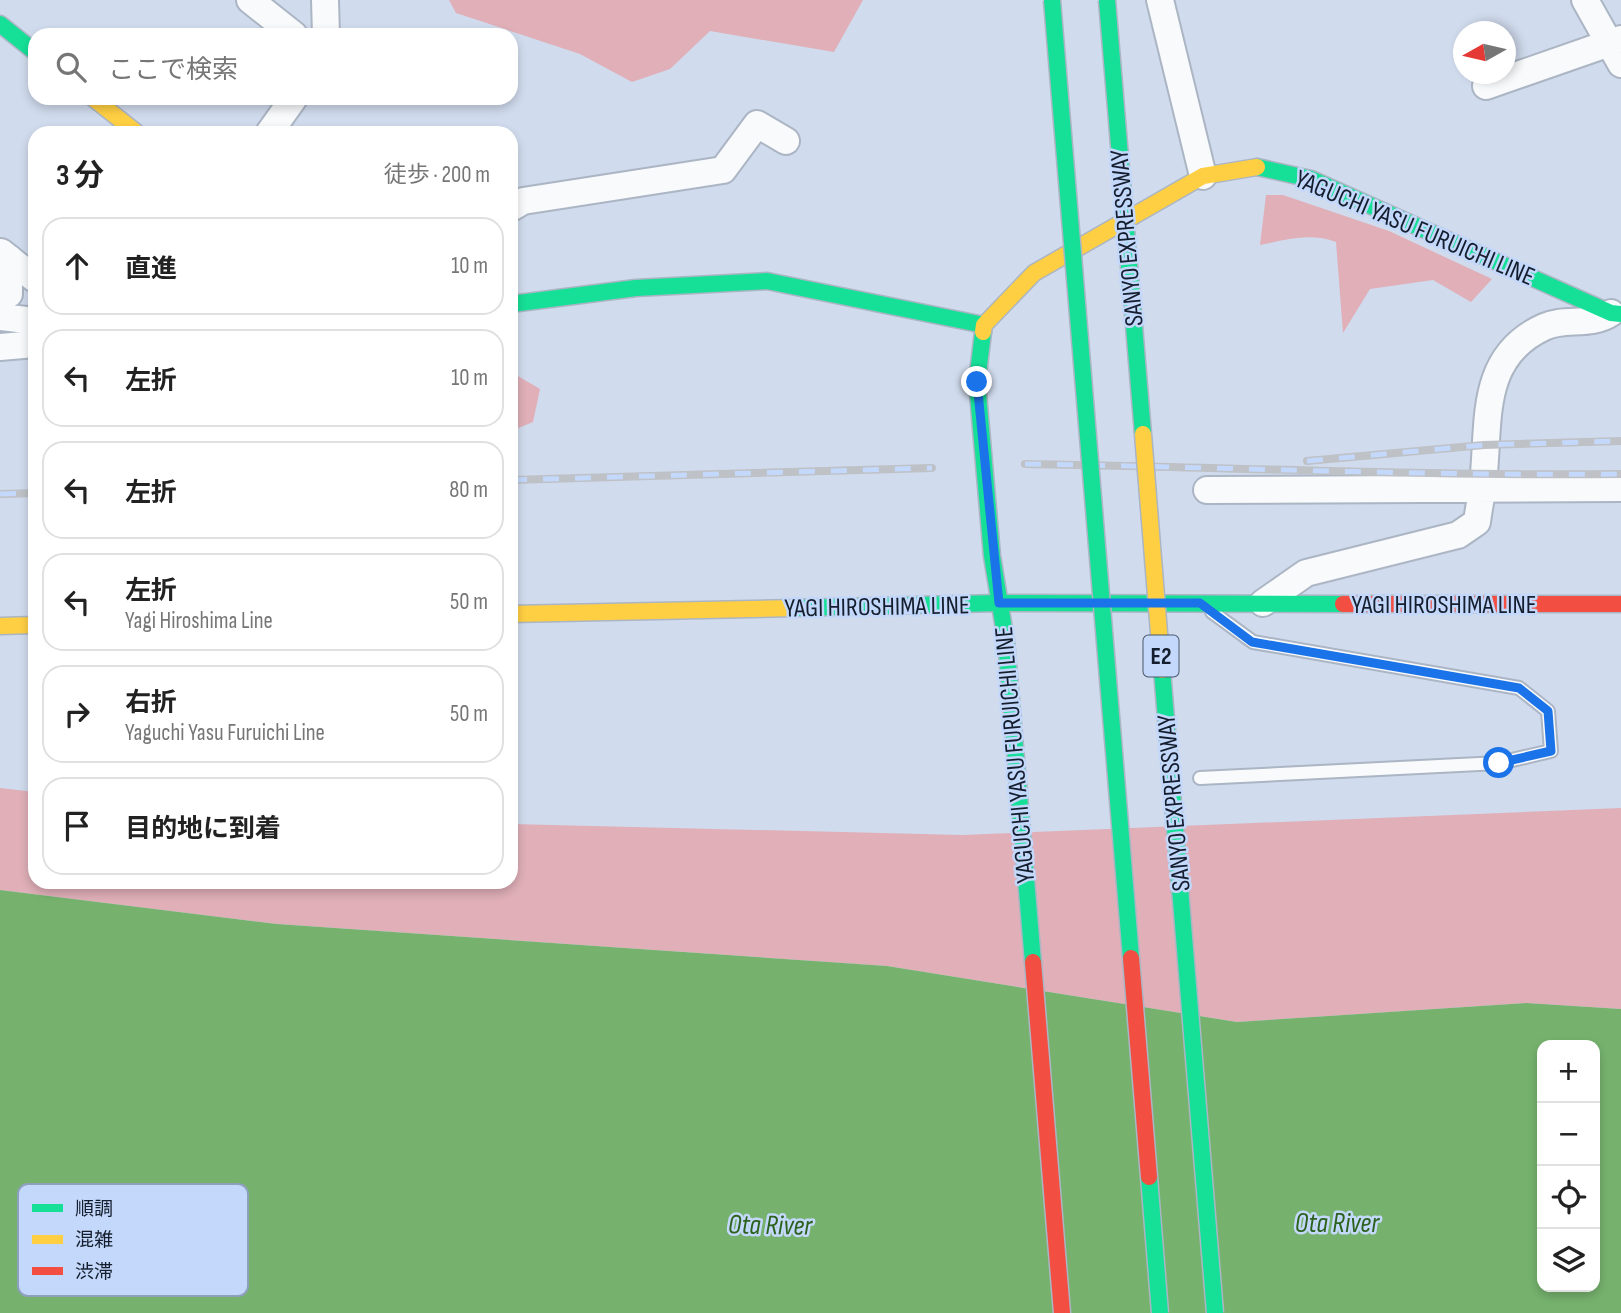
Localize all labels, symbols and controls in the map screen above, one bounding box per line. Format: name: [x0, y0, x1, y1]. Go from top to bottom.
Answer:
north arrow: [1453, 21, 1516, 84]
search box: [28, 28, 518, 105]
icon: search: [52, 48, 90, 86]
text: ここで検索: [108, 55, 238, 86]
street label: SANYO EXPRESSWAY: [1104, 148, 1151, 327]
text: 3 分: [56, 158, 104, 194]
text: 徒歩 · 200 m: [384, 161, 490, 189]
street label: YAGUCHI YASU FURUICHI LINE: [1290, 164, 1539, 293]
icon: ahead: [58, 247, 96, 285]
text: 10 m: [451, 252, 488, 280]
text: 直進: [125, 254, 177, 285]
icon: left: [58, 359, 96, 397]
text: 10 m: [451, 364, 488, 392]
text: 左折: [125, 366, 177, 397]
route end: [961, 366, 992, 397]
icon: left: [58, 471, 96, 509]
text: 80 m: [449, 476, 488, 504]
text: 左折: [125, 478, 177, 509]
text: 左折: [125, 576, 177, 607]
icon: left: [58, 583, 96, 621]
text: 50 m: [450, 588, 488, 616]
street label: YAGI HIROSHIMA LINE: [784, 590, 970, 625]
street label: YAGI HIROSHIMA LINE: [1351, 590, 1537, 621]
text: Yagi Hiroshima Line: [125, 607, 273, 635]
street label: YAGUCHI YASU FURUICHI LINE: [989, 625, 1042, 885]
road number: E2: [1144, 636, 1178, 676]
text: 右折: [125, 688, 177, 719]
icon: right: [58, 695, 96, 733]
text: 50 m: [450, 700, 488, 728]
street label: SANYO EXPRESSWAY: [1151, 713, 1198, 892]
text: Yaguchi Yasu Furuichi Line: [125, 719, 325, 747]
route start: [1483, 747, 1514, 778]
icon: arrive: [58, 807, 96, 845]
text: 目的地に到着: [125, 814, 281, 845]
map controls: [1537, 1040, 1600, 1292]
button: +: [1537, 1040, 1600, 1103]
button: −: [1537, 1103, 1600, 1166]
button: locate: [1537, 1166, 1600, 1229]
legend: [18, 1184, 248, 1296]
text: 順調: [75, 1198, 113, 1221]
water label: Ota River: [1295, 1207, 1380, 1240]
water label: Ota River: [728, 1208, 814, 1243]
text: 混雑: [75, 1229, 113, 1252]
button: layers: [1537, 1229, 1600, 1292]
text: 渋滞: [75, 1261, 113, 1284]

